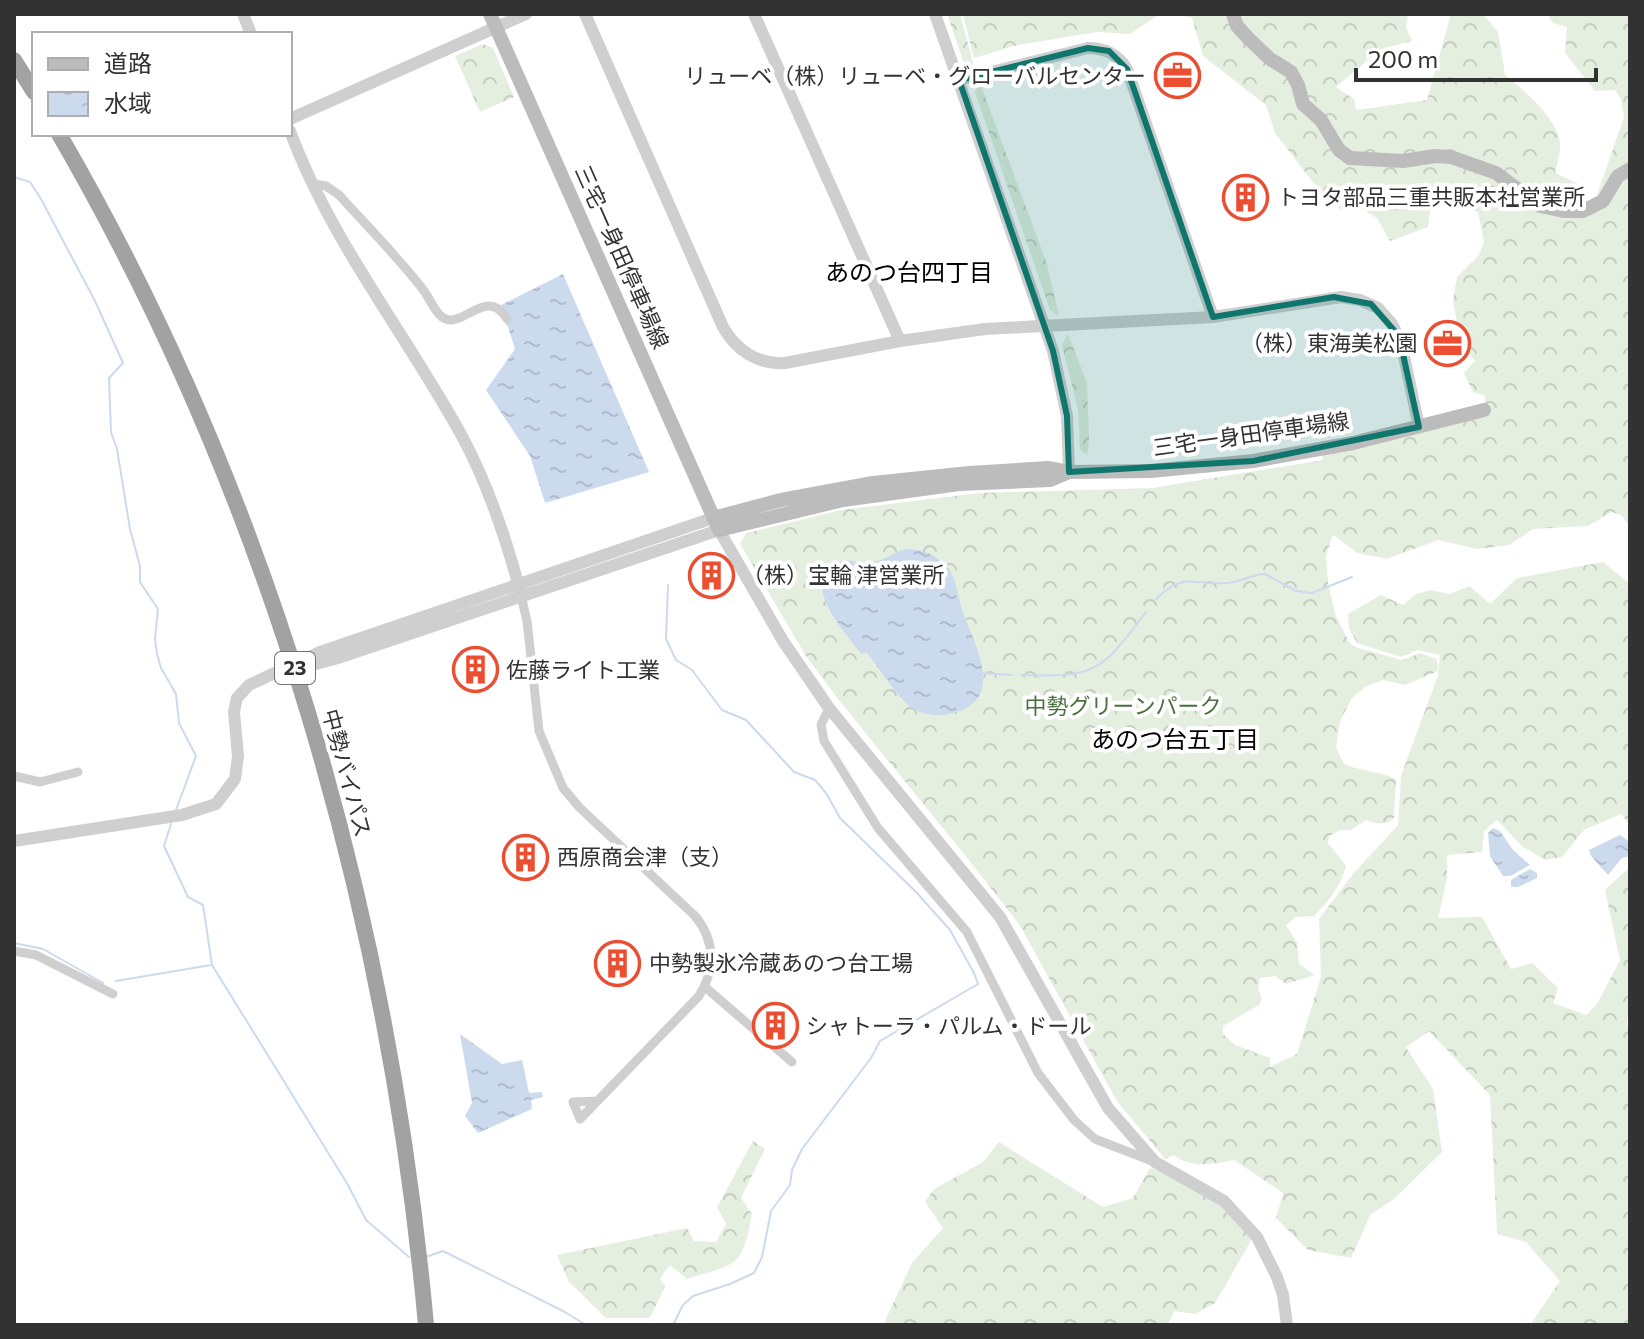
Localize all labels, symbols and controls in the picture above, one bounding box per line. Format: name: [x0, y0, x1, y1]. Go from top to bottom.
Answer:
legend: [32, 32, 292, 136]
scale bar: [1356, 32, 1596, 82]
text: 200 m: [1368, 44, 1438, 73]
text: 道路: [104, 48, 152, 77]
office icon: リューベ（株）リューベ・グローバルセンター: [1153, 52, 1201, 100]
place label: リューベ（株）リューベ・グローバルセンター: [684, 62, 1146, 89]
text: 水域: [104, 88, 152, 117]
street label: 三宅一身田停車場線: [570, 161, 675, 353]
building icon: トヨタ部品三重共販本社営業所: [1222, 173, 1270, 221]
place label: トヨタ部品三重共販本社営業所: [1277, 183, 1585, 210]
district label: あのつ台四丁目: [825, 257, 993, 286]
office icon: （株）東海美松園: [1424, 319, 1472, 367]
place label: （株）東海美松園: [1241, 329, 1417, 356]
street label: 三宅一身田停車場線: [1151, 406, 1351, 461]
building icon: （株）宝輪 津営業所: [687, 551, 735, 599]
place label: （株）宝輪 津営業所: [742, 561, 944, 588]
building icon: 佐藤ライト工業: [451, 646, 499, 694]
road number: 23: [275, 652, 315, 684]
place label: 佐藤ライト工業: [506, 656, 660, 683]
park label: 中勢グリーンパーク: [1025, 692, 1221, 719]
street label: 中勢バイパス: [317, 706, 378, 840]
district label: あのつ台五丁目: [1091, 724, 1259, 753]
building icon: 西原商会津（支）: [502, 833, 550, 881]
place label: 西原商会津（支）: [557, 843, 733, 870]
building icon: 中勢製氷冷蔵あのつ台工場: [594, 939, 642, 987]
place label: 中勢製氷冷蔵あのつ台工場: [649, 949, 913, 976]
building icon: シャトーラ・パルム・ドール: [751, 1002, 799, 1050]
place label: シャトーラ・パルム・ドール: [806, 1012, 1092, 1039]

